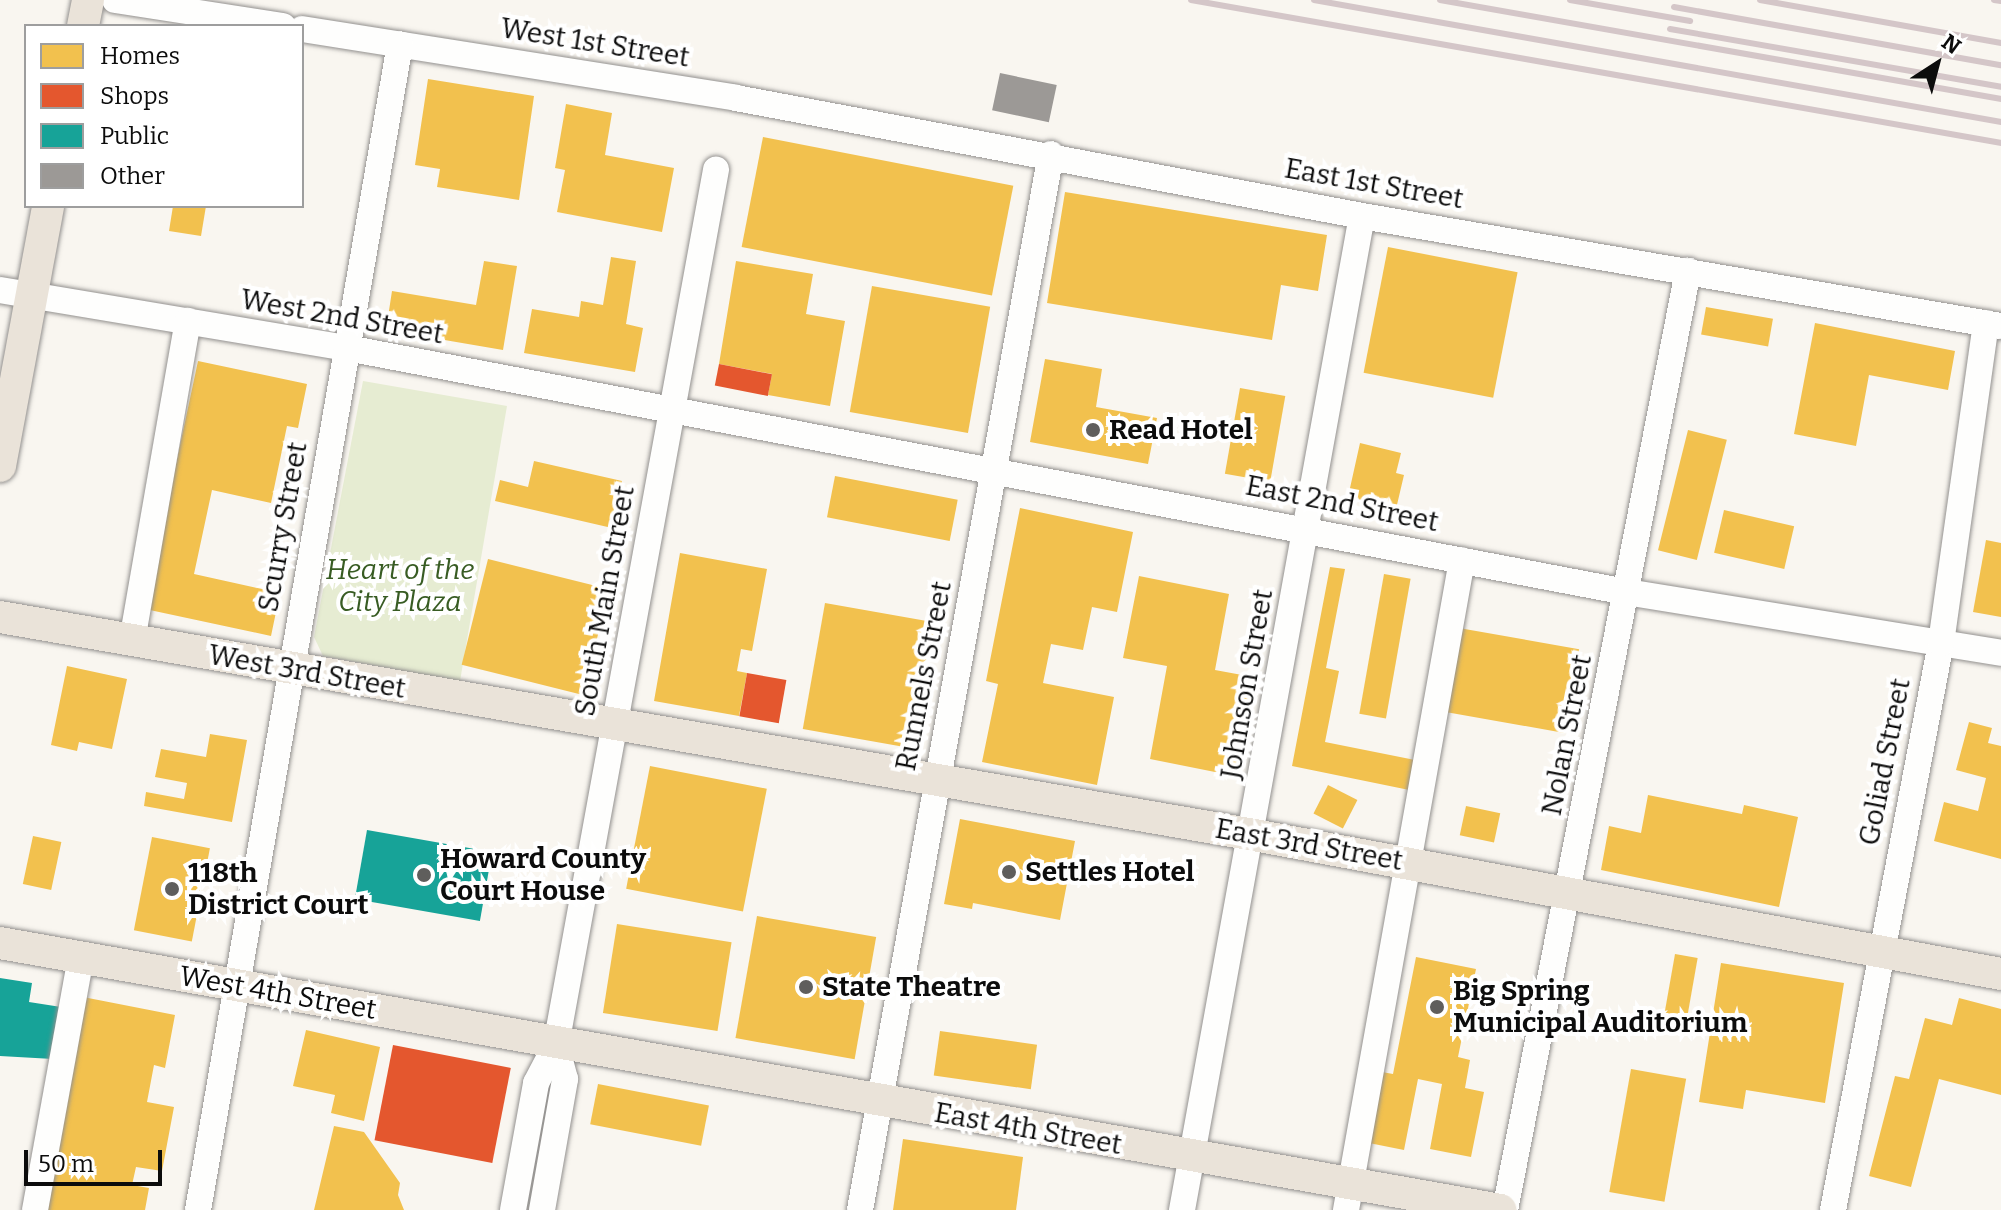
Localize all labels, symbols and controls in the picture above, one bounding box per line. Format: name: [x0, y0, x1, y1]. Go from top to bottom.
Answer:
street label: West 1st Street: [498, 11, 692, 75]
legend: [24, 24, 304, 208]
north arrow: [1897, 24, 1977, 104]
text: N: [1937, 28, 1966, 60]
text: Homes: [100, 42, 180, 70]
text: Shops: [100, 82, 169, 110]
text: Public: [100, 122, 169, 150]
street label: East 1st Street: [1282, 152, 1466, 216]
text: Other: [100, 162, 165, 190]
street label: West 2nd Street: [238, 283, 446, 351]
place label: Read Hotel: [1109, 413, 1253, 447]
marker: Read Hotel: [1084, 421, 1102, 439]
street label: Scurry Street: [252, 439, 314, 615]
street label: East 2nd Street: [1243, 469, 1441, 539]
street label: South Main Street: [568, 483, 642, 719]
park label: Heart of the City Plaza: [326, 553, 474, 619]
street label: Runnels Street: [889, 578, 959, 774]
street label: Johnson Street: [1214, 587, 1280, 781]
street label: West 3rd Street: [206, 638, 408, 706]
street label: Nolan Street: [1535, 652, 1599, 818]
street label: Goliad Street: [1852, 676, 1918, 848]
street label: East 3rd Street: [1213, 812, 1405, 878]
place label: Howard County Court House: [440, 842, 646, 908]
place label: Settles Hotel: [1025, 855, 1194, 889]
place label: 118th District Court: [188, 856, 369, 922]
marker: Settles Hotel: [1000, 863, 1018, 881]
marker: Howard County Court House: [415, 866, 433, 884]
marker: 118th District Court: [163, 880, 181, 898]
street label: West 4th Street: [177, 959, 379, 1027]
place label: State Theatre: [822, 970, 1001, 1004]
place label: Big Spring Municipal Auditorium: [1453, 974, 1747, 1040]
marker: State Theatre: [797, 978, 815, 996]
marker: Big Spring Municipal Auditorium: [1428, 998, 1446, 1016]
street label: East 4th Street: [932, 1096, 1124, 1162]
scale bar: [28, 1134, 166, 1184]
text: 50 m: [38, 1150, 94, 1178]

